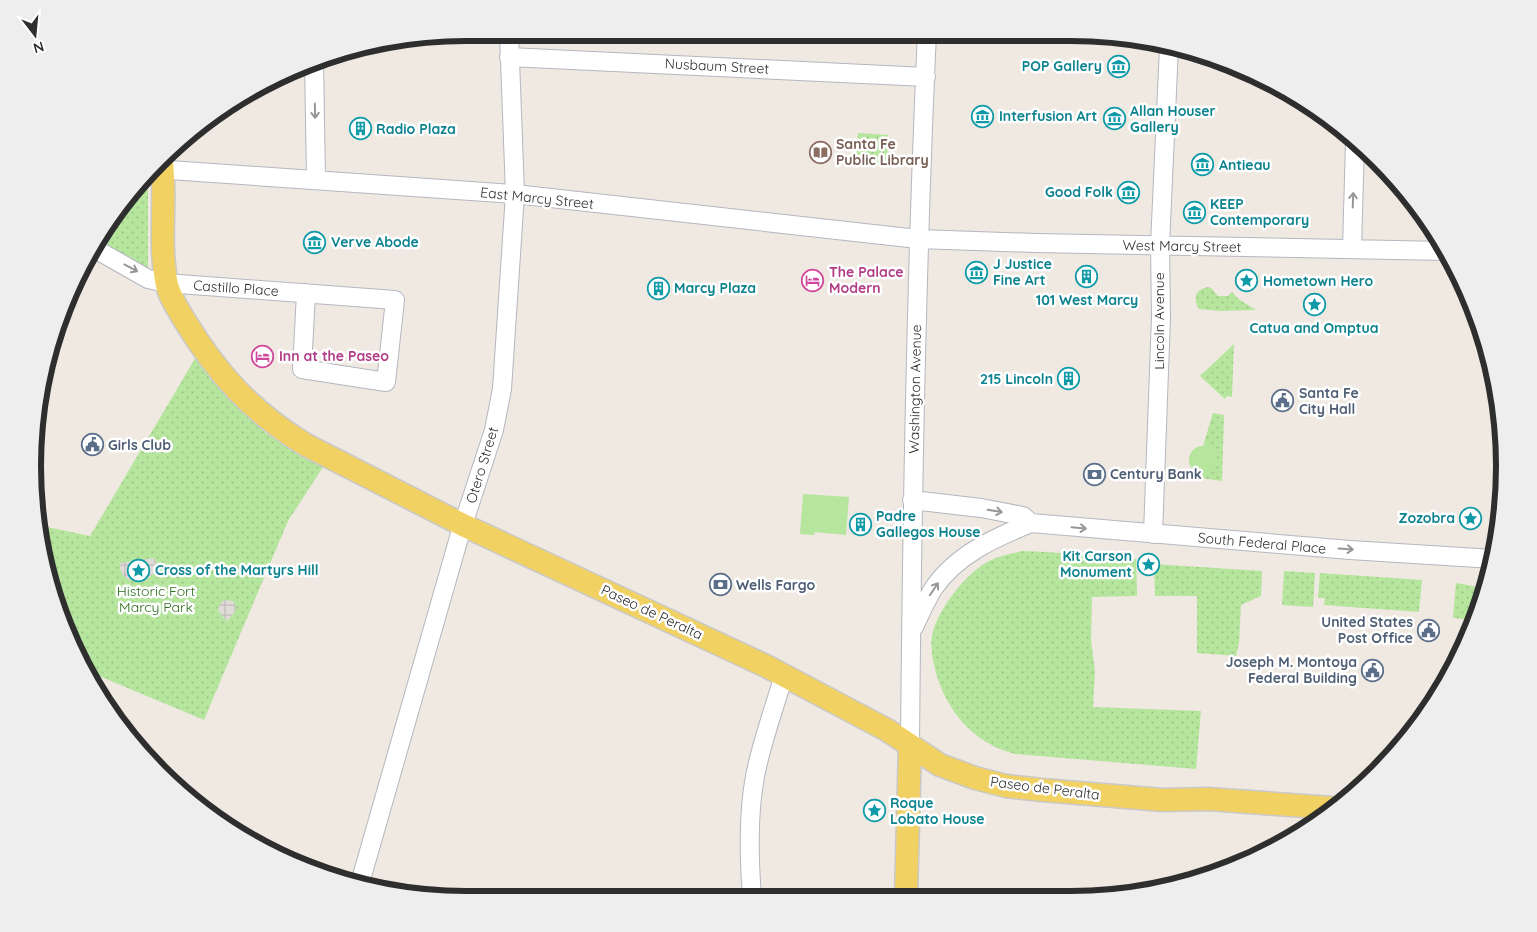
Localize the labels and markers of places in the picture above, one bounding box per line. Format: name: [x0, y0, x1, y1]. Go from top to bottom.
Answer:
museum icon: POP Gallery: [1106, 54, 1130, 78]
place label: POP Gallery: [1022, 57, 1102, 75]
place label: Allan Houser Gallery: [1130, 102, 1216, 136]
museum icon: Interfusion Art: [971, 104, 995, 128]
place label: Interfusion Art: [999, 107, 1098, 125]
museum icon: Allan Houser Gallery: [1102, 107, 1126, 131]
building icon: Radio Plaza: [348, 117, 372, 141]
place label: Radio Plaza: [376, 120, 456, 138]
place label: Santa Fe Public Library: [836, 135, 929, 169]
library icon: Santa Fe Public Library: [808, 140, 832, 164]
museum icon: Antieau: [1191, 153, 1215, 177]
place label: Antieau: [1219, 156, 1271, 174]
museum icon: Good Folk: [1117, 180, 1141, 204]
place label: Good Folk: [1045, 183, 1113, 201]
place label: KEEP Contemporary: [1210, 195, 1309, 229]
museum icon: KEEP Contemporary: [1182, 200, 1206, 224]
museum icon: Verve Abode: [303, 230, 327, 254]
place label: Verve Abode: [331, 233, 419, 251]
place label: J Justice Fine Art: [993, 255, 1052, 289]
museum icon: J Justice Fine Art: [965, 260, 989, 284]
place label: The Palace Modern: [829, 263, 903, 297]
building icon: 101 West Marcy: [1075, 265, 1099, 289]
hotel icon: The Palace Modern: [801, 268, 825, 292]
place icon: Hometown Hero: [1235, 269, 1259, 293]
place label: Hometown Hero: [1263, 272, 1373, 290]
building icon: Marcy Plaza: [646, 276, 670, 300]
place label: Marcy Plaza: [674, 279, 756, 297]
place label: 101 West Marcy: [1036, 291, 1138, 309]
place icon: Catua and Omptua: [1302, 293, 1326, 317]
place label: Catua and Omptua: [1249, 319, 1379, 337]
hotel icon: Inn at the Paseo: [251, 344, 275, 368]
place label: Inn at the Paseo: [279, 347, 389, 365]
building icon: 215 Lincoln: [1057, 367, 1081, 391]
place label: 215 Lincoln: [980, 370, 1053, 388]
place label: Santa Fe City Hall: [1299, 384, 1359, 418]
public building icon: Santa Fe City Hall: [1271, 389, 1295, 413]
public building icon: Girls Club: [80, 433, 104, 457]
place label: Girls Club: [108, 436, 171, 454]
bank icon: Century Bank: [1082, 462, 1106, 486]
place label: Century Bank: [1110, 465, 1202, 483]
place icon: Zozobra: [1459, 506, 1483, 530]
place label: Padre Gallegos House: [876, 507, 980, 541]
place label: Zozobra: [1399, 509, 1455, 527]
building icon: Padre Gallegos House: [848, 512, 872, 536]
place label: Kit Carson Monument: [1060, 547, 1132, 581]
place icon: Kit Carson Monument: [1136, 552, 1160, 576]
place icon: Cross of the Martyrs Hill: [127, 558, 151, 582]
place label: Cross of the Martyrs Hill: [155, 561, 319, 579]
bank icon: Wells Fargo: [708, 573, 732, 597]
place label: Wells Fargo: [736, 576, 815, 594]
place label: United States Post Office: [1321, 613, 1413, 647]
public building icon: United States Post Office: [1417, 618, 1441, 642]
place label: Joseph M. Montoya Federal Building: [1226, 653, 1357, 687]
public building icon: Joseph M. Montoya Federal Building: [1361, 658, 1385, 682]
place label: Roque Lobato House: [890, 794, 985, 828]
place icon: Roque Lobato House: [862, 799, 886, 823]

